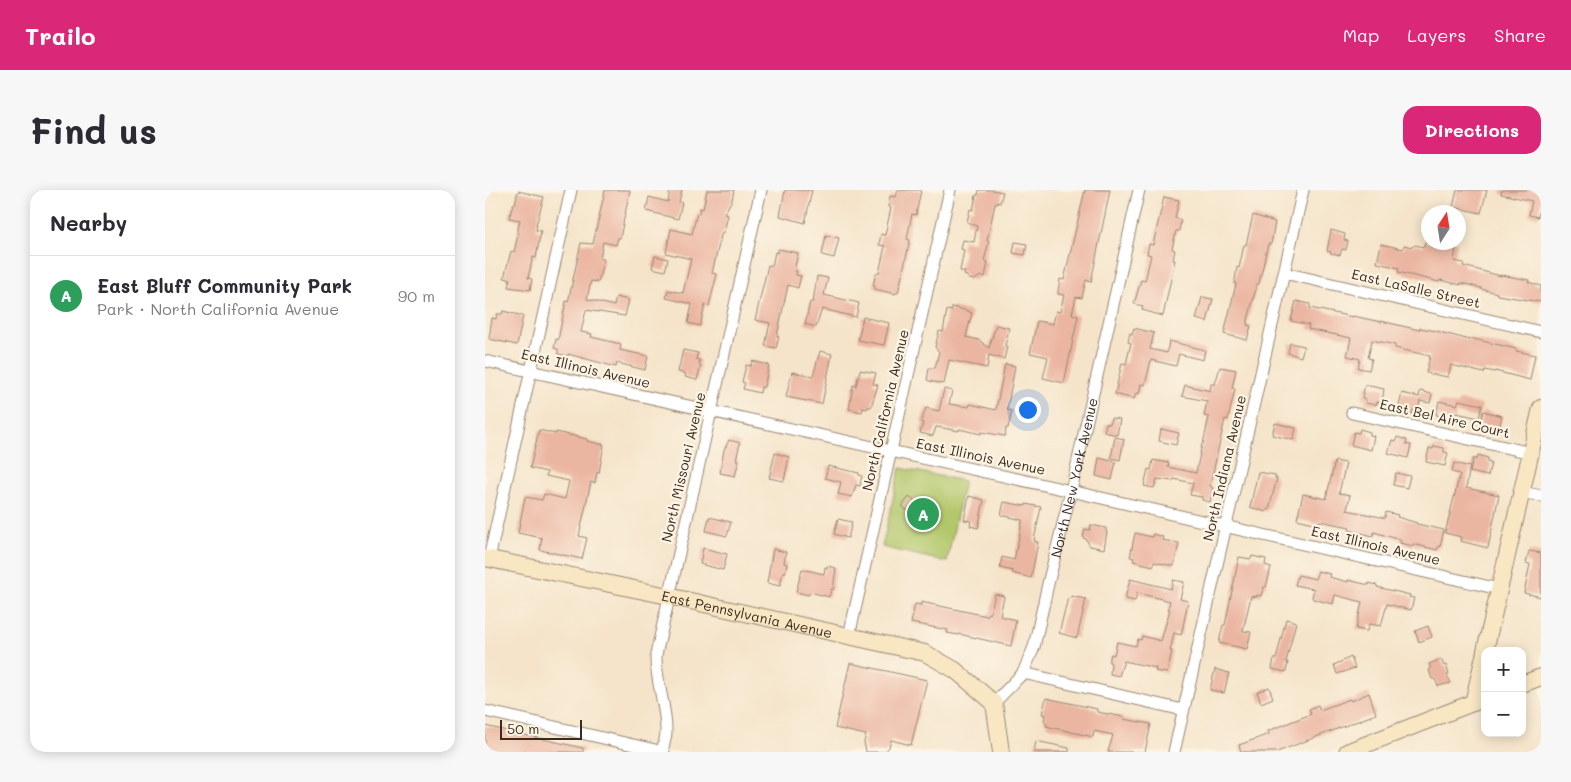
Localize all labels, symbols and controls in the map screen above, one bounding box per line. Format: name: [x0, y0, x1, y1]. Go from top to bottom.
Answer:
text: Trailo: [25, 20, 96, 51]
text: Map: [1343, 23, 1379, 47]
text: Layers: [1407, 23, 1466, 47]
text: Share: [1494, 23, 1546, 47]
button: Directions: [1403, 106, 1541, 154]
text: Find us: [30, 107, 157, 153]
north arrow: [1421, 205, 1466, 250]
text: Nearby: [50, 209, 127, 236]
street label: East LaSalle Street: [1350, 264, 1482, 312]
text: East Bluff Community Park: [97, 273, 352, 298]
text: A: [60, 285, 72, 306]
text: 90 m: [398, 285, 435, 306]
text: Park · North California Avenue: [97, 298, 339, 319]
street label: North California Avenue: [857, 327, 913, 493]
street label: East Illinois Avenue: [520, 344, 652, 392]
street label: North Missouri Avenue: [656, 390, 710, 544]
street label: North Indiana Avenue: [1198, 393, 1250, 543]
street label: East Bel Aire Court: [1378, 394, 1512, 442]
street label: North New York Avenue: [1045, 396, 1101, 559]
your location: [1015, 397, 1041, 423]
street label: East Illinois Avenue: [915, 433, 1047, 479]
pin: A: [907, 495, 939, 533]
street label: East Illinois Avenue: [1310, 521, 1442, 569]
street label: East Pennsylvania Avenue: [660, 585, 834, 642]
map controls: [1481, 647, 1526, 737]
button: +: [1481, 647, 1526, 692]
button: −: [1481, 692, 1526, 737]
scale bar: [500, 717, 583, 740]
text: 50 m: [507, 719, 539, 738]

